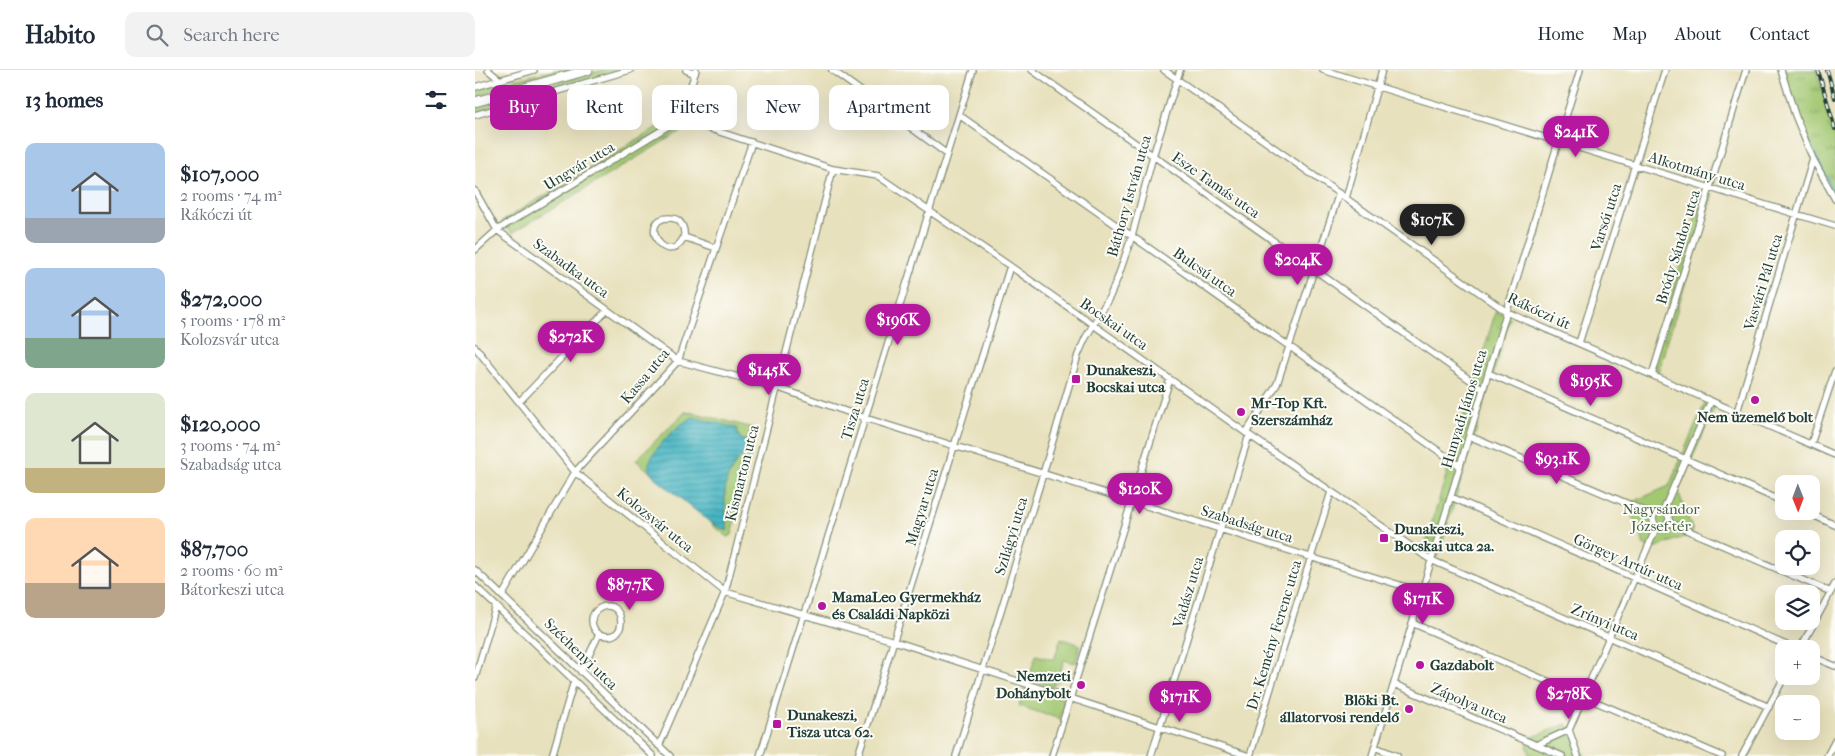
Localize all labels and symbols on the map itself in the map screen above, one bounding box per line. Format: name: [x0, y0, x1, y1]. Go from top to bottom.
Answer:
pin: $241K: [1541, 116, 1611, 158]
street label: Báthory István utca: [1103, 132, 1155, 259]
street label: Ungvár utca: [540, 137, 619, 194]
street label: Alkotmány utca: [1645, 147, 1749, 195]
street label: Esze Tamás utca: [1169, 148, 1264, 223]
street label: Varsói utca: [1586, 180, 1626, 254]
street label: Bródy Sándor utca: [1652, 187, 1704, 306]
pin: $107K: [1397, 204, 1467, 246]
street label: Vasvári Pál utca: [1739, 230, 1787, 333]
street label: Szabadka utca: [530, 234, 613, 302]
street label: Bulcsú utca: [1170, 244, 1241, 301]
pin: $204K: [1263, 244, 1333, 286]
street label: Rákóczi út: [1504, 289, 1574, 334]
street label: Bocskai utca: [1076, 294, 1152, 355]
pin: $196K: [863, 304, 933, 346]
pin: $272K: [536, 320, 606, 363]
street label: Kassa utca: [617, 344, 674, 407]
street label: Hunyadi János utca: [1437, 346, 1491, 471]
pin: $145K: [734, 354, 804, 396]
place label: Dunakeszi, Bocskai utca: [1086, 361, 1166, 396]
pin: $195K: [1556, 364, 1626, 407]
marker: Dunakeszi, Bocskai utca: [1070, 373, 1082, 385]
street label: Tisza utca: [837, 375, 873, 442]
place label: Mr-Top Kft. Szerszámház: [1250, 394, 1333, 429]
marker: Nem üzemelő bolt: [1749, 394, 1761, 406]
marker: Mr-Top Kft. Szerszámház: [1235, 406, 1247, 418]
place label: Nem üzemelő bolt: [1697, 408, 1814, 426]
street label: Kismarton utca: [721, 422, 763, 523]
pin: $93.1K: [1516, 442, 1598, 485]
street label: Magyar utca: [902, 465, 943, 548]
pin: $120K: [1105, 472, 1175, 515]
north arrow: [1775, 475, 1820, 520]
street label: Kolozsvár utca: [613, 484, 698, 557]
street label: Szilágyi utca: [991, 494, 1032, 577]
park label: Nagysándor József tér: [1622, 500, 1700, 535]
street label: Szabadság utca: [1199, 501, 1296, 547]
place label: Dunakeszi, Bocskai utca 2a.: [1394, 520, 1494, 555]
street label: Görgey Artúr utca: [1571, 530, 1686, 595]
marker: Dunakeszi, Bocskai utca 2a.: [1378, 532, 1390, 544]
street label: Vadász utca: [1168, 553, 1208, 631]
street label: Dr. Kemény Ferenc utca: [1243, 557, 1306, 712]
pin: $87.7K: [589, 568, 671, 611]
pin: $171K: [1388, 582, 1458, 625]
place label: MamaLeo Gyermekház és Családi Napközi: [831, 588, 981, 623]
marker: MamaLeo Gyermekház és Családi Napközi: [816, 600, 828, 612]
street label: Zrínyi utca: [1568, 600, 1643, 645]
street label: Széchenyi utca: [540, 614, 622, 694]
place label: Gazdabolt: [1430, 656, 1495, 674]
marker: Gazdabolt: [1414, 659, 1426, 671]
place label: Nemzeti Dohánybolt: [996, 667, 1072, 702]
pin: $278K: [1534, 678, 1604, 720]
marker: Nemzeti Dohánybolt: [1075, 679, 1087, 691]
street label: Zápolya utca: [1428, 679, 1511, 728]
pin: $171K: [1145, 680, 1215, 723]
place label: Blöki Bt. állatorvosi rendelő: [1280, 691, 1399, 726]
marker: Blöki Bt. állatorvosi rendelő: [1403, 703, 1415, 715]
place label: Dunakeszi, Tisza utca 62.: [786, 706, 873, 741]
marker: Dunakeszi, Tisza utca 62.: [771, 718, 783, 730]

